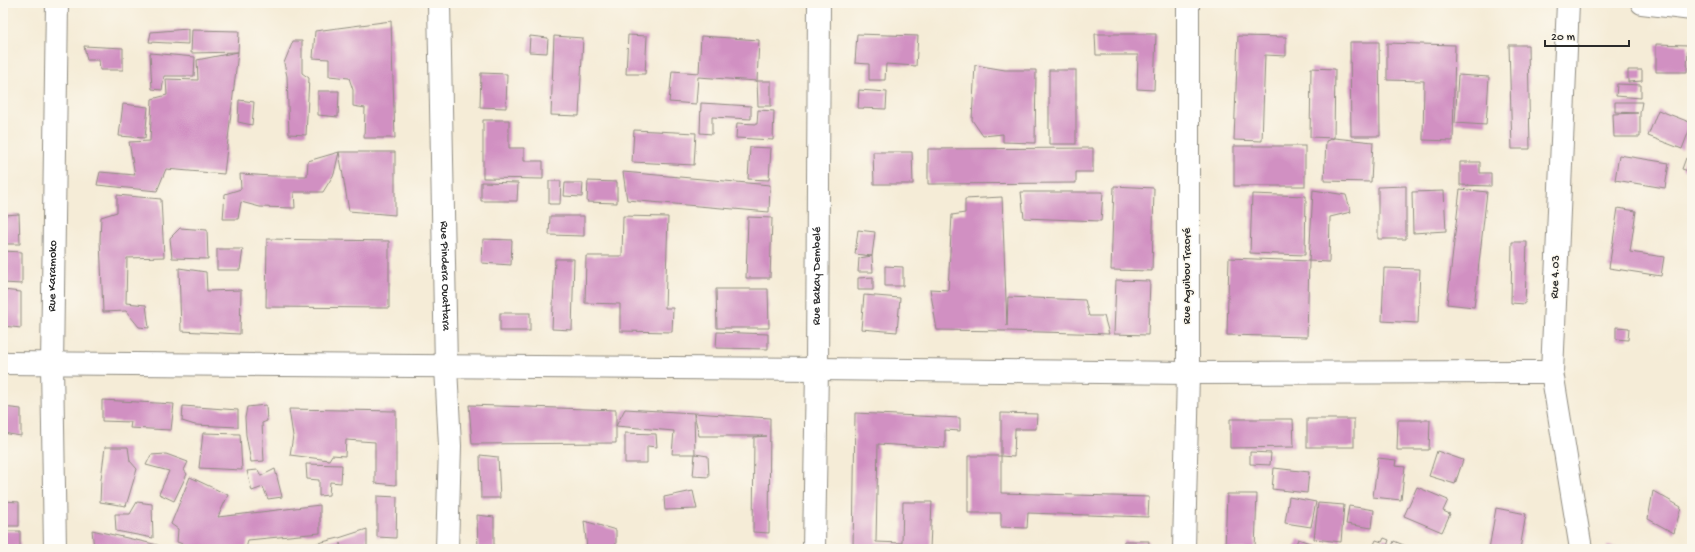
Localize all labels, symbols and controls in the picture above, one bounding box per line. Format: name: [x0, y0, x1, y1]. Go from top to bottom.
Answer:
scale bar: [1545, 22, 1629, 48]
text: 20 m: [1551, 31, 1576, 45]
street label: Rue Pindera Ouattara: [436, 221, 452, 331]
street label: Rue Bakay Dembelé: [810, 226, 825, 325]
street label: Rue Aguibou Traoré: [1181, 227, 1195, 324]
street label: Rue Karamoko: [46, 240, 61, 312]
street label: Rue 4.03: [1548, 255, 1564, 299]

